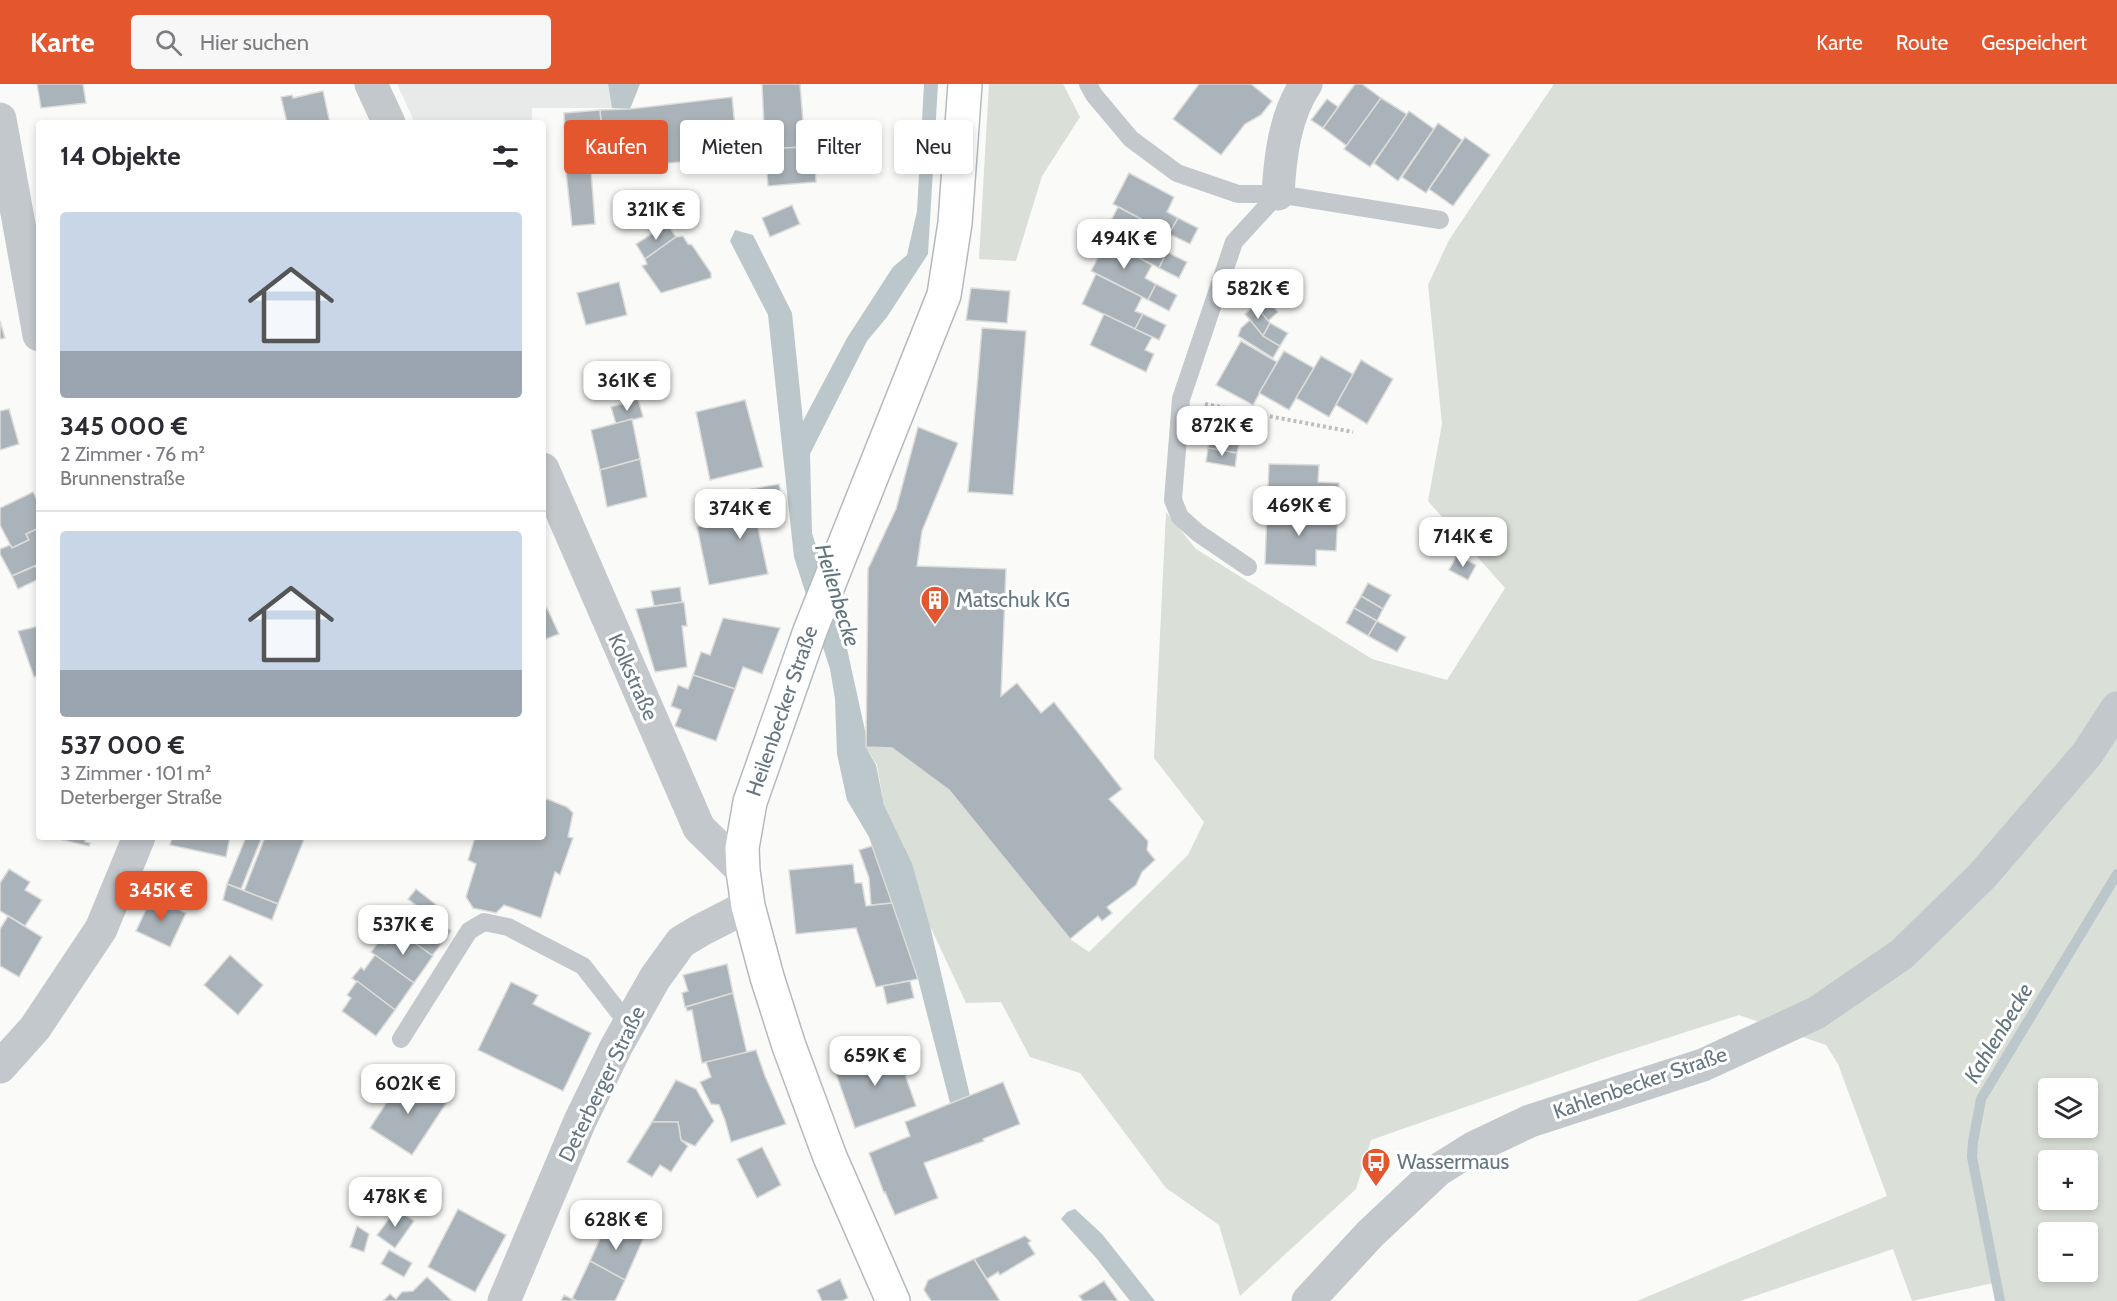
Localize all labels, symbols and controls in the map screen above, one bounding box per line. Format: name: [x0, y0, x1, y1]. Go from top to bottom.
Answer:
search box: [131, 15, 551, 69]
text: Karte: [30, 25, 95, 59]
icon: search: [152, 26, 185, 59]
text: Hier suchen: [200, 29, 309, 56]
text: Karte: [1816, 30, 1863, 55]
text: Route: [1896, 30, 1948, 55]
text: Gespeichert: [1981, 30, 2087, 55]
chip: Kaufen: [564, 120, 668, 174]
chip: Mieten: [680, 120, 784, 174]
chip: Filter: [796, 120, 882, 174]
chip: Neu: [894, 120, 973, 174]
text: 14 Objekte: [60, 140, 181, 172]
icon: filters: [489, 140, 522, 173]
pin: 321K €: [607, 190, 705, 241]
text: 321K €: [627, 197, 685, 221]
pin: 494K €: [1075, 219, 1173, 270]
text: 494K €: [1091, 226, 1157, 250]
icon: home: [237, 251, 345, 359]
pin: 582K €: [1209, 269, 1307, 320]
text: 582K €: [1226, 276, 1290, 300]
pin: 361K €: [578, 361, 676, 412]
text: 361K €: [597, 368, 657, 392]
pin: 872K €: [1173, 406, 1271, 457]
text: 345 000 €: [60, 410, 188, 442]
text: 872K €: [1191, 413, 1253, 437]
text: 2 Zimmer · 76 m²: [60, 442, 205, 466]
text: Brunnenstraße: [60, 466, 185, 490]
pin: 469K €: [1250, 486, 1348, 537]
pin: 374K €: [691, 489, 789, 540]
text: 469K €: [1267, 493, 1331, 517]
text: 374K €: [709, 496, 771, 520]
pin: 714K €: [1414, 517, 1512, 568]
text: 714K €: [1433, 524, 1493, 548]
water label: Heilenbecke: [809, 541, 866, 650]
icon: home: [237, 570, 345, 678]
building icon: Matschuk KG: [919, 584, 951, 626]
place label: Matschuk KG: [956, 587, 1070, 612]
street label: Heilenbecker Straße: [741, 622, 822, 799]
street label: Kolkstraße: [603, 630, 664, 724]
text: 537 000 €: [60, 729, 185, 761]
text: 3 Zimmer · 101 m²: [60, 761, 212, 785]
text: Deterberger Straße: [60, 785, 222, 809]
pin: 345K €: [112, 871, 210, 922]
text: 345K €: [129, 878, 193, 902]
pin: 537K €: [354, 905, 452, 956]
text: 537K €: [372, 912, 434, 936]
water label: Kahlenbecke: [1958, 979, 2039, 1088]
street label: Deterberger Straße: [553, 1002, 650, 1166]
pin: 659K €: [826, 1036, 924, 1087]
street label: Kahlenbecker Straße: [1550, 1041, 1730, 1124]
text: 659K €: [843, 1043, 907, 1067]
pin: 602K €: [359, 1064, 457, 1115]
text: 602K €: [375, 1071, 441, 1095]
map controls: [2038, 1078, 2098, 1282]
button: layers: [2038, 1078, 2098, 1138]
bus stop icon: Wassermaus: [1360, 1146, 1392, 1188]
place label: Wassermaus: [1397, 1149, 1509, 1174]
button: +: [2038, 1150, 2098, 1210]
pin: 478K €: [346, 1177, 444, 1228]
text: 478K €: [363, 1184, 427, 1208]
pin: 628K €: [567, 1200, 665, 1251]
text: 628K €: [584, 1207, 648, 1231]
button: −: [2038, 1222, 2098, 1282]

